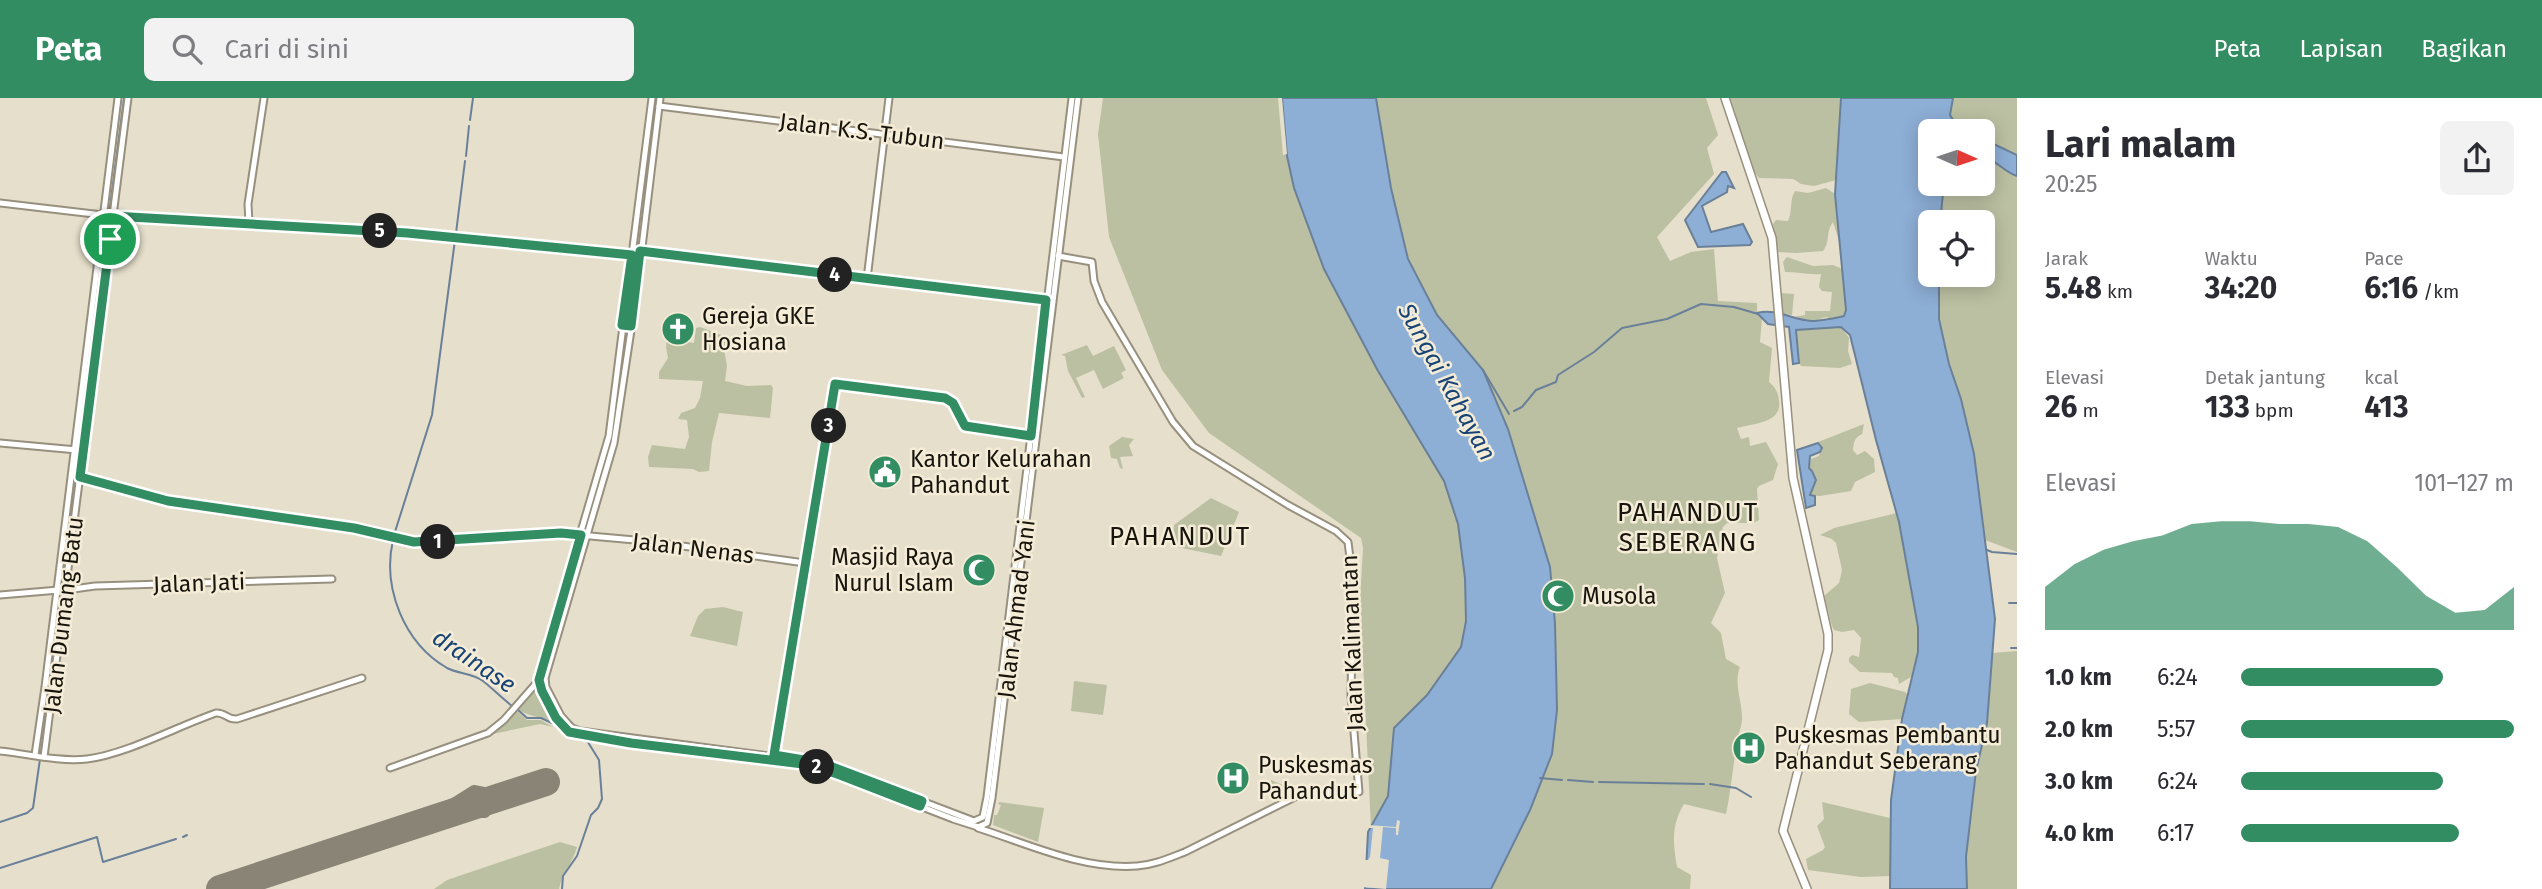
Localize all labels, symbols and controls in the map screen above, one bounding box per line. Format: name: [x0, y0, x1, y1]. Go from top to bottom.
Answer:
search box: [144, 18, 634, 81]
text: Peta: [35, 29, 102, 69]
icon: search: [168, 30, 206, 68]
text: Cari di sini: [224, 34, 349, 65]
text: Peta: [2214, 35, 2261, 63]
text: Lapisan: [2299, 35, 2383, 63]
text: Bagikan: [2421, 35, 2507, 63]
street label: Jalan K.S. Tubun: [778, 107, 946, 155]
north arrow: [1918, 119, 1995, 196]
map controls: [1918, 119, 1995, 287]
text: Lari malam: [2045, 121, 2236, 167]
button: share: [2440, 121, 2514, 195]
text: 20:25: [2045, 170, 2098, 198]
pin: [80, 209, 140, 269]
button: locate: [1918, 210, 1995, 287]
pin: 5: [362, 214, 398, 248]
text: 5: [374, 219, 385, 242]
icon: arrive: [91, 220, 129, 258]
text: Jarak: [2045, 247, 2088, 270]
text: Waktu: [2205, 247, 2258, 270]
text: Pace: [2364, 247, 2404, 270]
pin: 4: [818, 258, 852, 292]
text: 4: [829, 263, 840, 286]
text: 5.48: [2045, 270, 2102, 306]
text: 34:20: [2205, 270, 2277, 306]
text: 6:16: [2364, 270, 2418, 306]
text: km: [2102, 280, 2133, 303]
text: /km: [2418, 280, 2459, 303]
water label: Sungai Kahayan: [1392, 298, 1502, 465]
place label: Gereja GKE Hosiana: [702, 302, 815, 356]
church icon: Gereja GKE Hosiana: [659, 310, 697, 348]
text: Elevasi: [2045, 366, 2104, 389]
text: Detak jantung: [2205, 366, 2325, 389]
text: kcal: [2364, 366, 2399, 389]
text: 26: [2045, 389, 2077, 425]
text: 133: [2205, 389, 2250, 425]
text: 413: [2364, 389, 2409, 425]
text: m: [2077, 399, 2099, 422]
text: bpm: [2250, 399, 2294, 422]
pin: 3: [812, 408, 846, 444]
text: 3: [824, 414, 833, 437]
place label: Kantor Kelurahan Pahandut: [910, 445, 1092, 499]
public building icon: Kantor Kelurahan Pahandut: [866, 453, 904, 491]
text: Elevasi: [2045, 469, 2117, 497]
text: 101–127 m: [2414, 469, 2514, 497]
district label: PAHANDUT SEBERANG: [1617, 497, 1759, 558]
street label: Jalan Dumang Batu: [37, 515, 89, 715]
street label: Jalan Ahmad Yani: [991, 518, 1041, 700]
district label: PAHANDUT: [1109, 521, 1251, 552]
pin: 1: [420, 524, 456, 560]
street label: Jalan Nenas: [630, 527, 756, 569]
text: 1: [433, 530, 442, 553]
place label: Masjid Raya Nurul Islam: [831, 543, 954, 597]
mosque icon: Masjid Raya Nurul Islam: [960, 551, 998, 589]
street label: Jalan Kalimantan: [1335, 554, 1369, 732]
street label: Jalan Jati: [152, 567, 246, 599]
mosque icon: Musola: [1539, 577, 1577, 615]
place label: Musola: [1582, 582, 1657, 610]
water label: drainase: [427, 623, 521, 699]
text: 1.0 km: [2045, 663, 2112, 691]
text: 6:24: [2157, 663, 2198, 691]
text: 2.0 km: [2045, 715, 2113, 743]
text: 5:57: [2157, 715, 2195, 743]
place label: Puskesmas Pembantu Pahandut Seberang: [1774, 721, 2001, 775]
hospital icon: Puskesmas Pembantu Pahandut Seberang: [1730, 729, 1768, 767]
pin: 2: [800, 750, 834, 784]
place label: Puskesmas Pahandut: [1258, 751, 1372, 805]
text: 2: [812, 755, 821, 778]
hospital icon: Puskesmas Pahandut: [1214, 759, 1252, 797]
text: 3.0 km: [2045, 767, 2113, 795]
text: 6:24: [2157, 767, 2198, 795]
text: 4.0 km: [2045, 819, 2114, 847]
text: 6:17: [2157, 819, 2194, 847]

